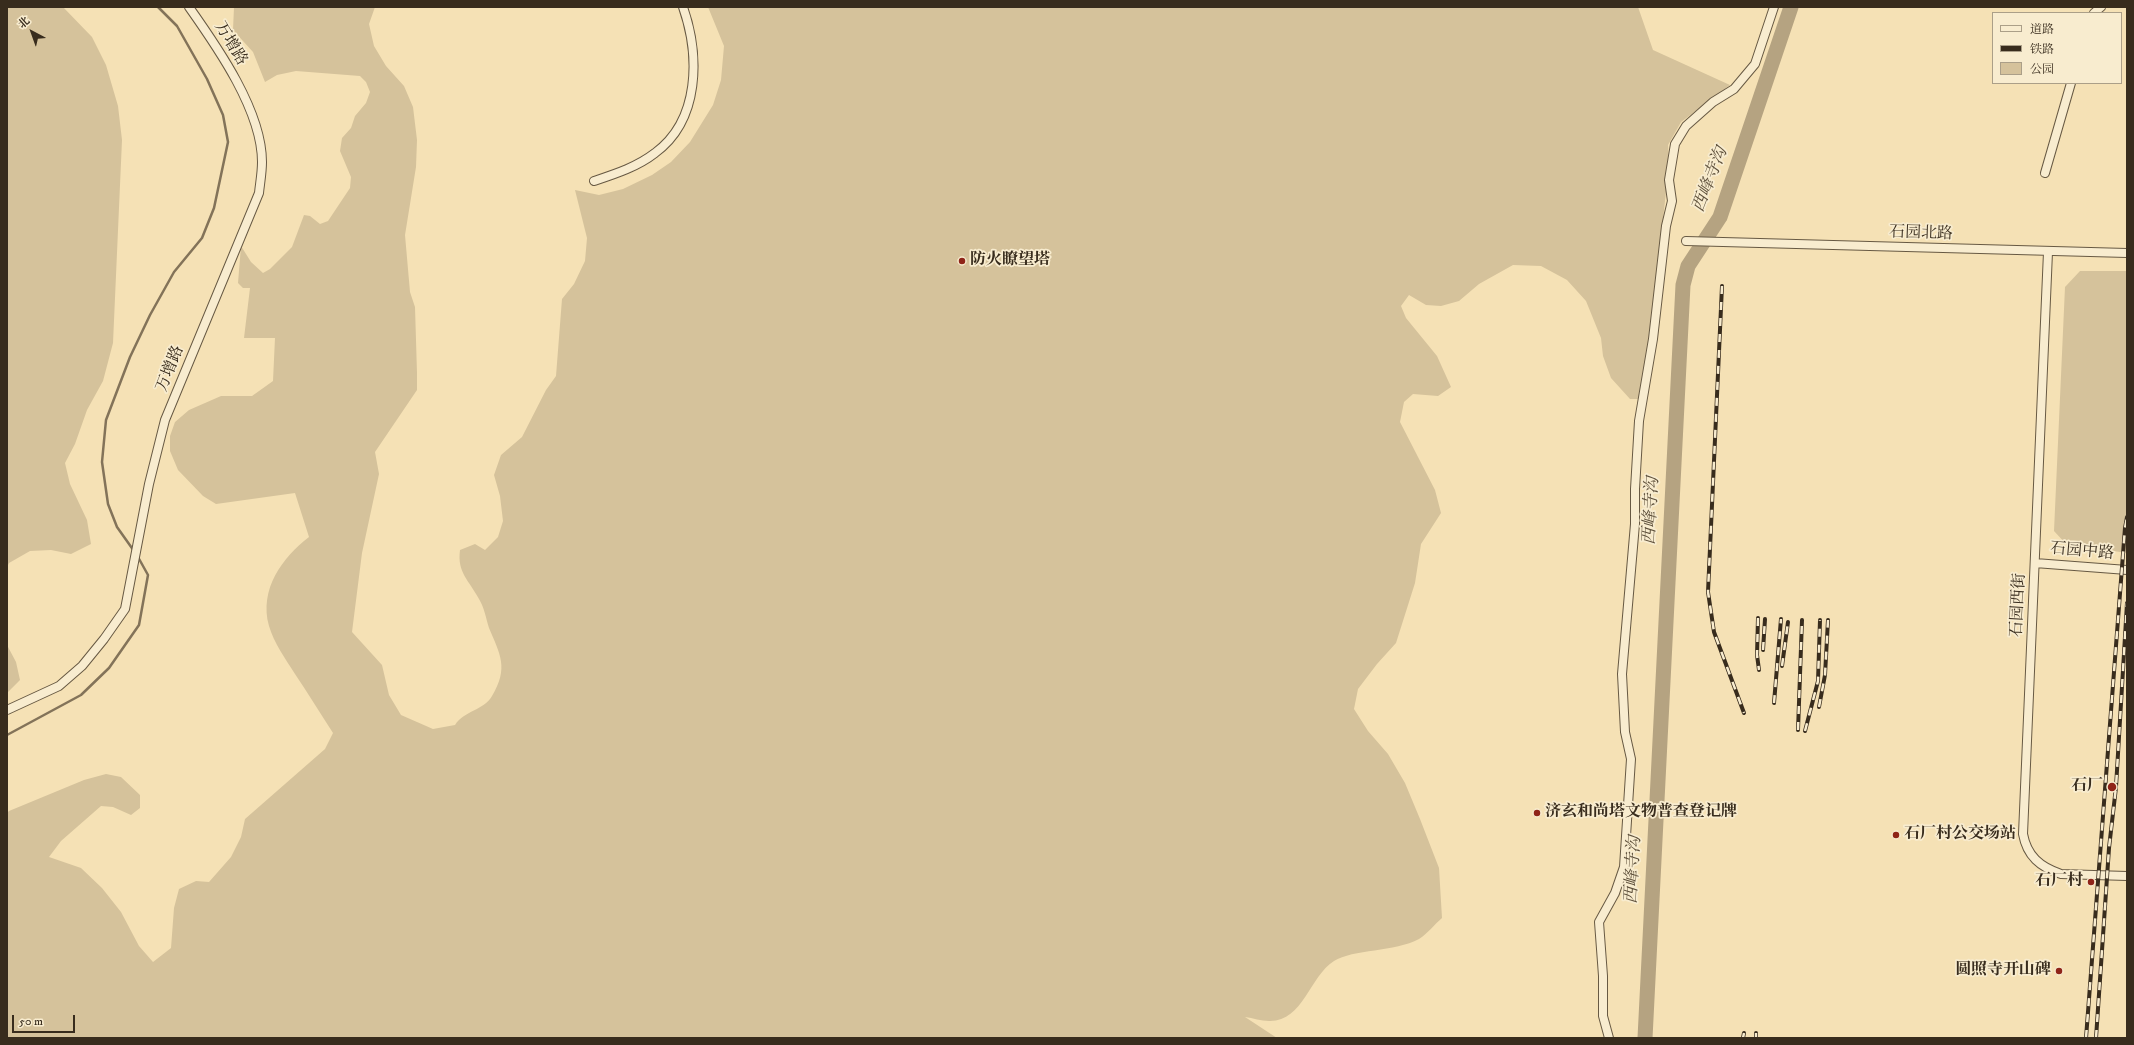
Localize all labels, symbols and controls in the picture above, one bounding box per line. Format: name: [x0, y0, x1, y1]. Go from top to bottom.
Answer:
north arrow: [12, 12, 52, 52]
legend: [1992, 12, 2122, 84]
text: 北: [15, 14, 33, 32]
street label: 万增路: [209, 18, 251, 70]
text: 道路: [2030, 22, 2054, 37]
text: 铁路: [2030, 42, 2054, 57]
text: 公园: [2030, 62, 2054, 77]
water label: 西峰寺沟: [1689, 145, 1733, 215]
street label: 石园北路: [1889, 223, 1953, 245]
place label: 防火瞭望塔: [970, 251, 1050, 271]
marker: 防火瞭望塔: [957, 256, 967, 266]
street label: 万增路: [153, 343, 189, 395]
water label: 西峰寺沟: [1640, 477, 1664, 545]
street label: 石园中路: [2049, 540, 2115, 564]
street label: 石园西街: [2008, 573, 2030, 637]
place label: 石厂: [2071, 777, 2103, 797]
marker: 石厂: [2106, 781, 2118, 793]
place label: 济玄和尚塔文物普查登记牌: [1545, 803, 1737, 823]
marker: 济玄和尚塔文物普查登记牌: [1532, 808, 1542, 818]
place label: 石厂村公交场站: [1904, 825, 2016, 845]
marker: 石厂村公交场站: [1891, 830, 1901, 840]
water label: 西峰寺沟: [1622, 836, 1646, 904]
place label: 石厂村: [2035, 872, 2083, 892]
marker: 石厂村: [2086, 877, 2096, 887]
place label: 圆照寺开山碑: [1955, 961, 2051, 981]
marker: 圆照寺开山碑: [2054, 966, 2064, 976]
scale bar: [14, 1007, 77, 1033]
text: 50 m: [19, 1014, 43, 1029]

